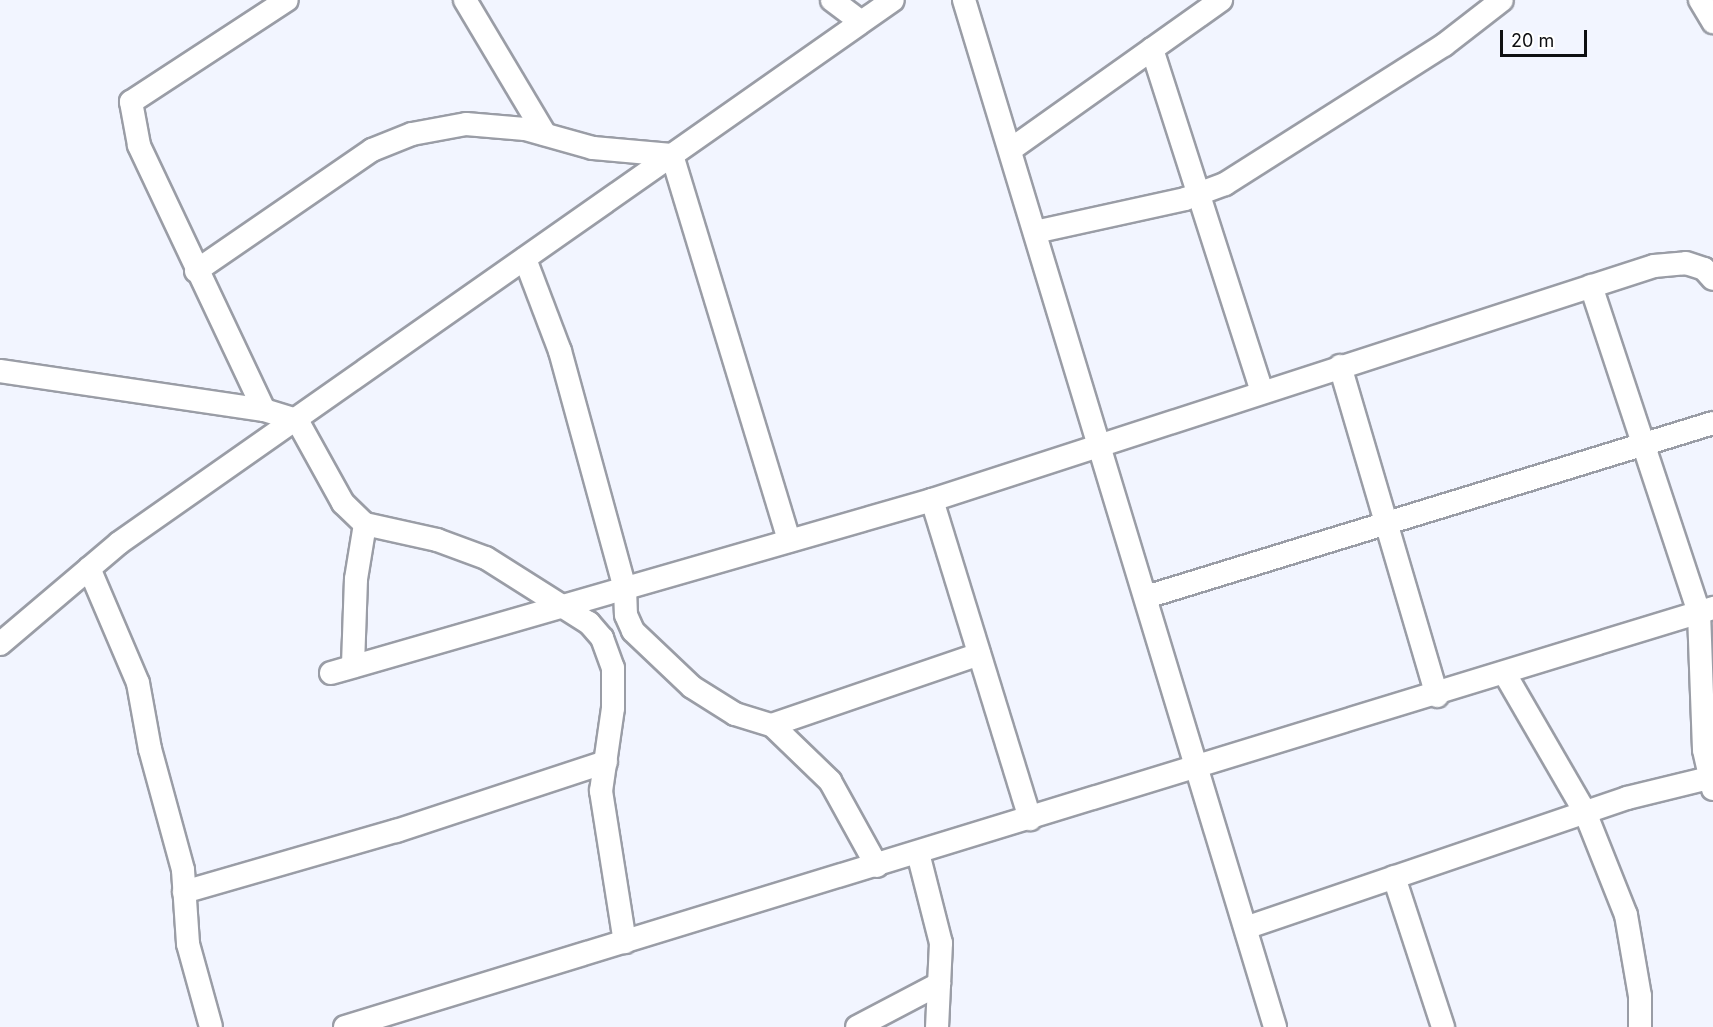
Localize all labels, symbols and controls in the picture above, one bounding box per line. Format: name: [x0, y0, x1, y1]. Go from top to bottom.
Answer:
scale bar: [1503, 18, 1590, 56]
text: 20 m: [1511, 30, 1554, 51]

